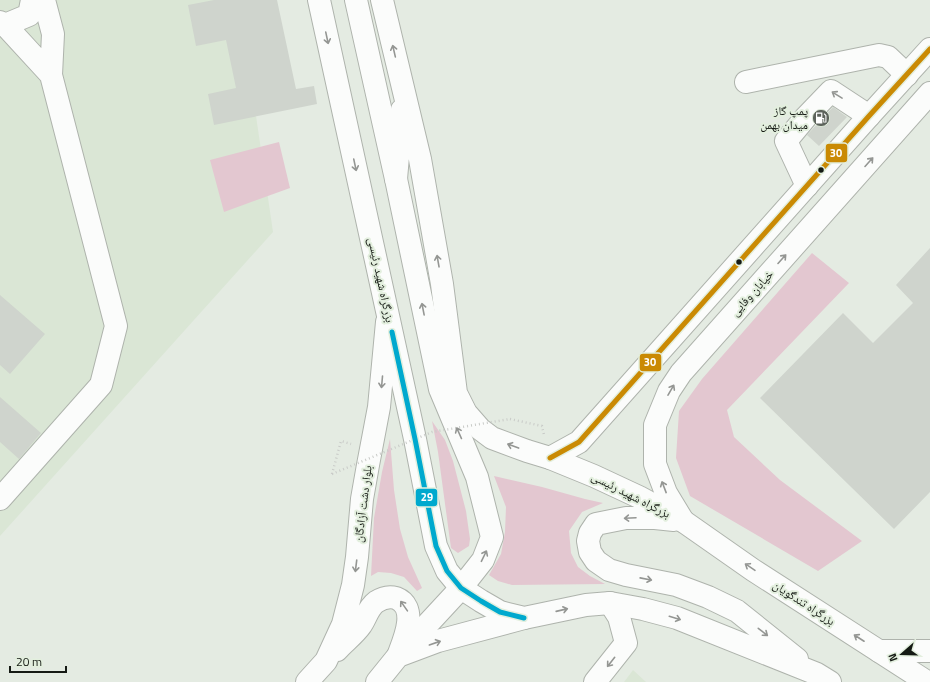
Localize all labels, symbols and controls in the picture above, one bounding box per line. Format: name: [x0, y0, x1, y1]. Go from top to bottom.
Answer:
one-way arrow: [324, 31, 332, 44]
one-way arrow: [390, 45, 398, 58]
one-way arrow: [831, 91, 842, 100]
place label: پمپ گاز میدان بهمن: [760, 101, 808, 134]
fuel station icon: پمپ گاز میدان بهمن: [811, 108, 831, 128]
line badge: 30: [825, 143, 848, 163]
text: 30: [830, 145, 842, 161]
one-way arrow: [864, 157, 873, 167]
one-way arrow: [352, 158, 360, 171]
unlabelled marker: [816, 165, 826, 175]
street label: بزرگراه شهید رئیسی: [363, 236, 400, 324]
one-way arrow: [778, 254, 787, 264]
one-way arrow: [434, 255, 442, 268]
unlabelled marker: [734, 257, 744, 267]
street label: خیابان وفایی: [725, 265, 778, 320]
one-way arrow: [419, 303, 427, 316]
line badge: 30: [639, 353, 662, 372]
text: 30: [644, 354, 656, 370]
one-way arrow: [378, 375, 386, 388]
one-way arrow: [667, 384, 675, 396]
one-way arrow: [455, 428, 462, 440]
one-way arrow: [507, 442, 519, 450]
street label: بلوار دشت آزادگان: [348, 464, 377, 544]
street label: بزرگراه شهید رئیسی: [588, 466, 674, 523]
one-way arrow: [660, 481, 667, 494]
line badge: 29: [415, 488, 438, 507]
text: 29: [421, 489, 433, 505]
one-way arrow: [624, 514, 637, 522]
one-way arrow: [481, 551, 488, 563]
one-way arrow: [352, 559, 360, 572]
one-way arrow: [745, 563, 756, 571]
one-way arrow: [639, 575, 652, 583]
street label: بزرگراه تندگویان: [769, 575, 839, 630]
one-way arrow: [400, 601, 408, 612]
one-way arrow: [555, 605, 568, 613]
one-way arrow: [668, 615, 681, 622]
one-way arrow: [758, 627, 769, 636]
one-way arrow: [854, 634, 865, 642]
north arrow: [882, 634, 922, 674]
one-way arrow: [428, 638, 440, 646]
scale bar: [10, 648, 66, 674]
text: N: [884, 651, 901, 664]
text: 20 m: [16, 652, 42, 671]
one-way arrow: [606, 657, 615, 668]

